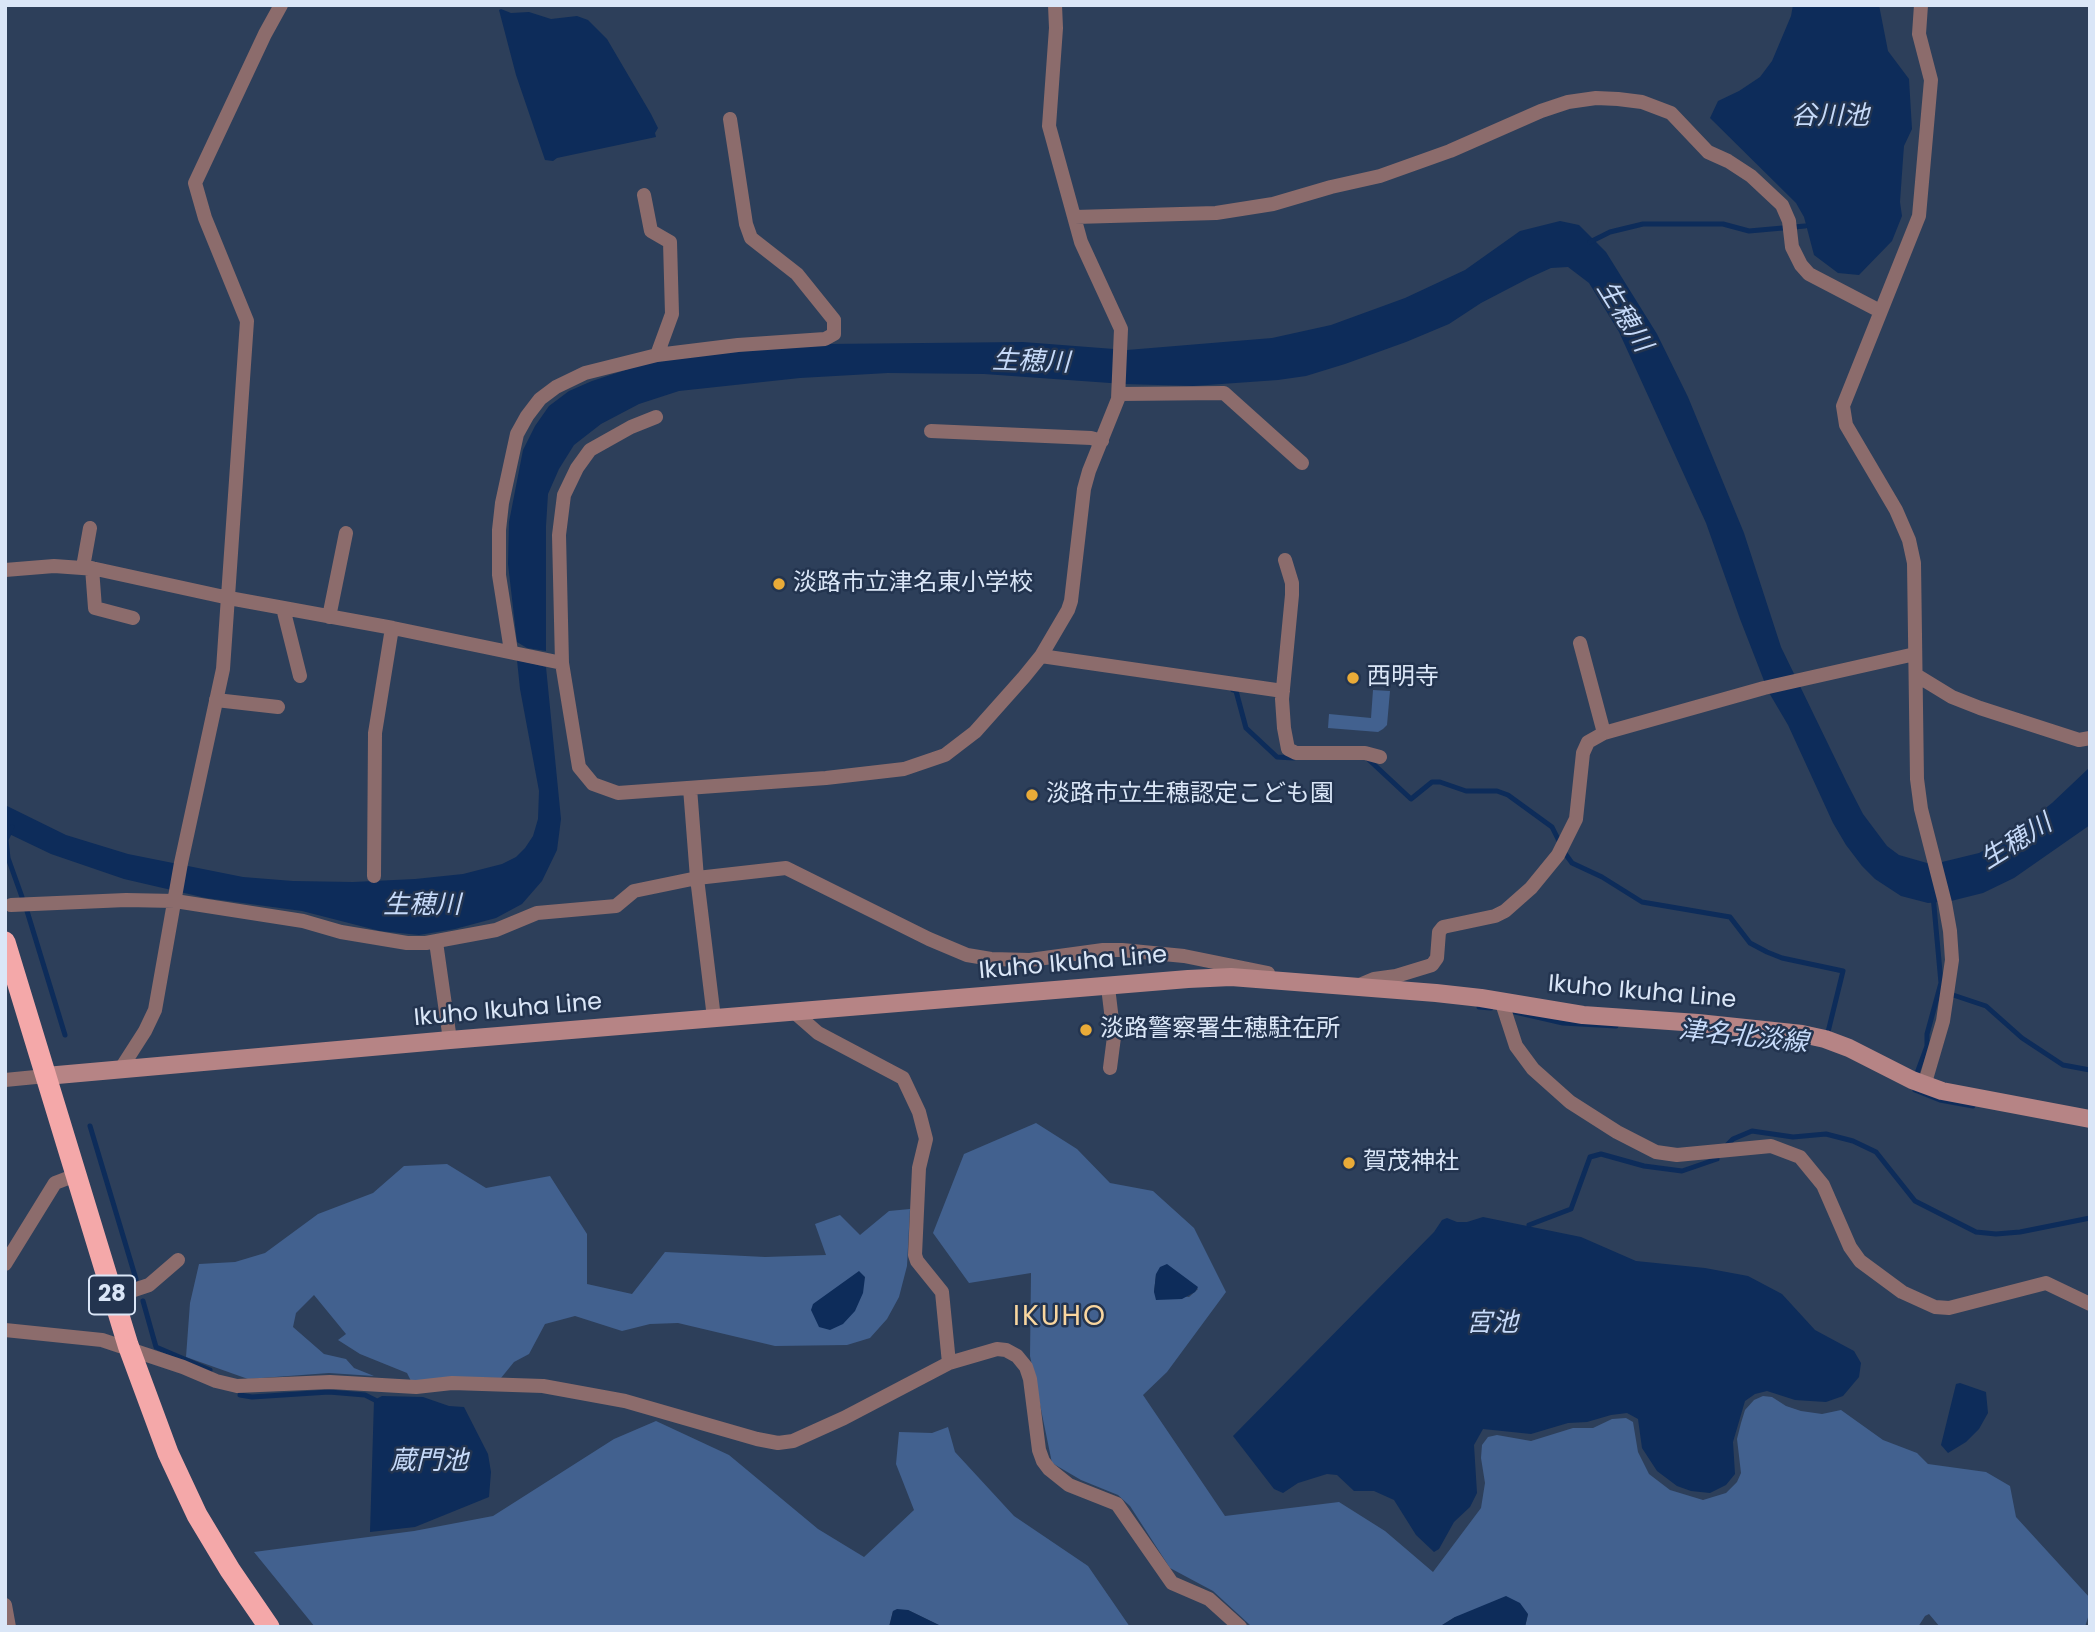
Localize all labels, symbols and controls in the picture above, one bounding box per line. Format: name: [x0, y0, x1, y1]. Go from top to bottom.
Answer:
water label: 谷川池: [1791, 101, 1869, 133]
water label: 生穂川: [1589, 276, 1657, 358]
water label: 生穂川: [991, 346, 1071, 380]
place label: 淡路市立津名東小学校: [793, 570, 1033, 598]
marker: 淡路市立津名東小学校: [771, 576, 787, 592]
place label: 西明寺: [1367, 664, 1439, 692]
marker: 西明寺: [1345, 670, 1361, 686]
place label: 淡路市立生穂認定こども園: [1046, 781, 1334, 809]
marker: 淡路市立生穂認定こども園: [1024, 787, 1040, 803]
water label: 生穂川: [1976, 809, 2058, 877]
water label: 生穂川: [383, 890, 461, 922]
street label: Ikuho Ikuha Line: [978, 941, 1168, 987]
street label: Ikuho Ikuha Line: [1547, 970, 1737, 1016]
street label: Ikuho Ikuha Line: [413, 988, 603, 1034]
place label: 淡路警察署生穂駐在所: [1100, 1016, 1340, 1044]
water label: 津名北淡線: [1677, 1016, 1809, 1060]
marker: 淡路警察署生穂駐在所: [1078, 1022, 1094, 1038]
place label: 賀茂神社: [1363, 1149, 1459, 1177]
marker: 賀茂神社: [1341, 1155, 1357, 1171]
road number: 28: [89, 1276, 135, 1314]
district label: IKUHO: [1014, 1301, 1106, 1335]
water label: 宮池: [1466, 1308, 1518, 1340]
water label: 蔵門池: [390, 1446, 468, 1478]

